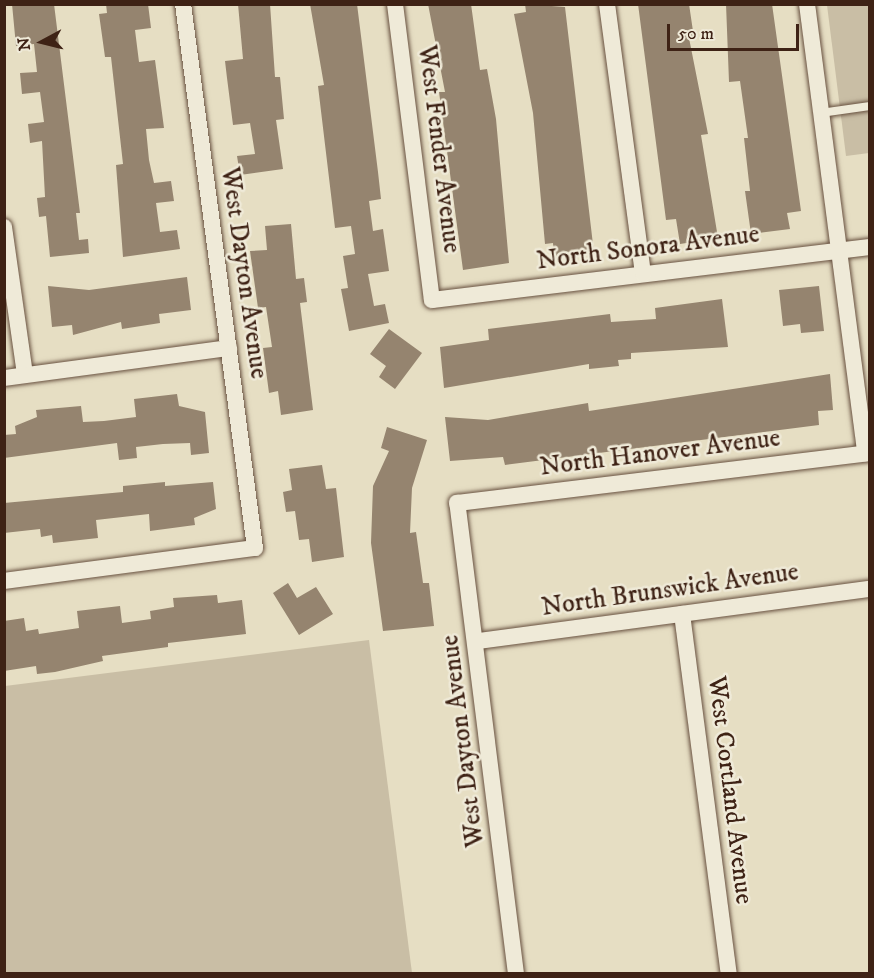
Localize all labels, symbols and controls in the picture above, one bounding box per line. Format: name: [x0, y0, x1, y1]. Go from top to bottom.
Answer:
north arrow: [12, 12, 72, 72]
scale bar: [670, 12, 802, 50]
text: 50 m: [678, 23, 714, 45]
text: N: [13, 36, 35, 52]
street label: West Fender Avenue: [411, 43, 467, 255]
street label: West Dayton Avenue: [214, 165, 274, 381]
street label: North Sonora Avenue: [535, 219, 761, 277]
street label: North Hanover Avenue: [538, 423, 782, 483]
street label: North Brunswick Avenue: [539, 557, 801, 623]
street label: West Dayton Avenue: [434, 633, 492, 849]
street label: West Cortland Avenue: [701, 674, 759, 906]

